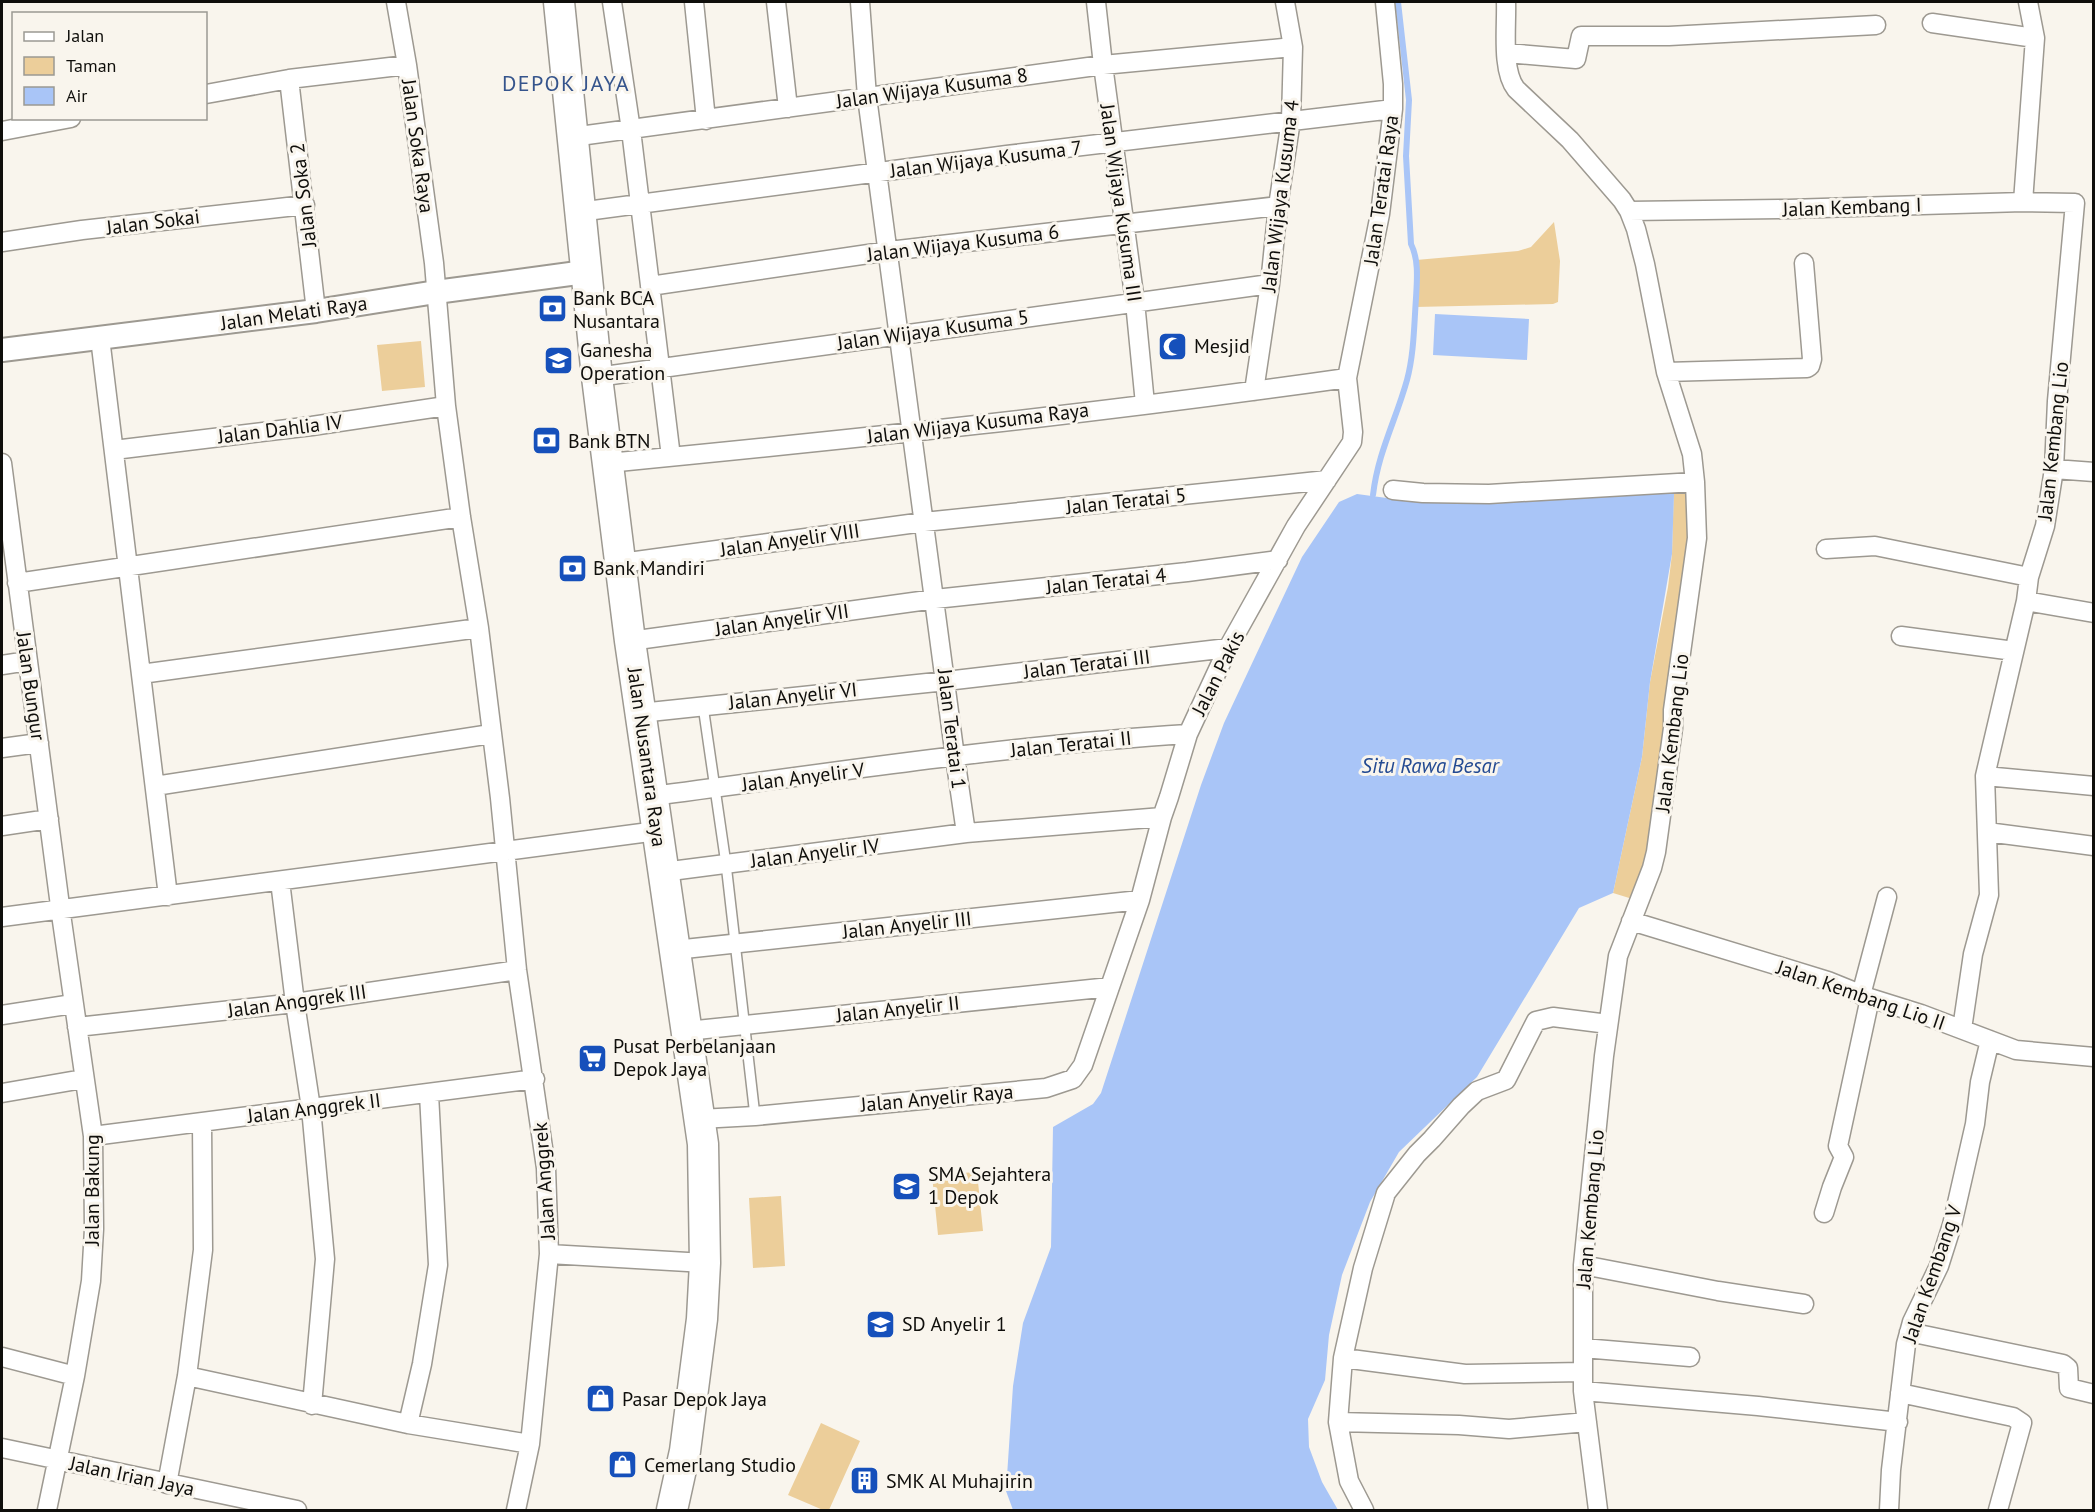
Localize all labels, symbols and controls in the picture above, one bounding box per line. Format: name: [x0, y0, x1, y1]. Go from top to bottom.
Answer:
legend: [12, 12, 207, 120]
text: Jalan: [65, 24, 104, 47]
text: Taman: [66, 54, 116, 77]
street label: Jalan Wijaya Kusuma 8: [834, 62, 1029, 114]
district label: DEPOK JAYA: [502, 69, 630, 97]
street label: Jalan Soka Raya: [396, 76, 440, 215]
text: Air: [66, 84, 87, 107]
street label: Jalan Wijaya Kusuma 4: [1255, 98, 1305, 294]
street label: Jalan Wijaya Kusuma III: [1094, 101, 1148, 304]
street label: Jalan Teratai Raya: [1357, 114, 1404, 267]
street label: Jalan Wijaya Kusuma 7: [888, 134, 1083, 184]
street label: Jalan Soka 2: [284, 141, 322, 250]
street label: Jalan Kembang I: [1781, 192, 1922, 222]
street label: Jalan Sokai: [104, 203, 201, 241]
street label: Jalan Wijaya Kusuma 6: [865, 218, 1060, 268]
place label: Bank BCA Nusantara: [573, 285, 660, 334]
street label: Jalan Melati Raya: [218, 290, 369, 336]
bank icon: Bank BCA Nusantara: [536, 293, 568, 325]
street label: Jalan Wijaya Kusuma 5: [835, 304, 1030, 356]
mosque icon: Mesjid: [1157, 330, 1189, 362]
place label: Mesjid: [1194, 333, 1250, 359]
place label: Ganesha Operation: [580, 337, 665, 386]
school or university icon: Ganesha Operation: [543, 345, 575, 377]
street label: Jalan Kembang Lio: [2032, 360, 2074, 523]
street label: Jalan Wijaya Kusuma Raya: [865, 396, 1090, 450]
street label: Jalan Dahlia IV: [215, 408, 344, 450]
bank icon: Bank BTN: [531, 425, 563, 457]
place label: Bank BTN: [568, 428, 651, 454]
street label: Jalan Teratai 5: [1064, 482, 1187, 520]
street label: Jalan Anyelir VIII: [718, 517, 861, 563]
bank icon: Bank Mandiri: [556, 552, 588, 584]
place label: Bank Mandiri: [593, 555, 705, 581]
street label: Jalan Teratai 4: [1044, 562, 1168, 600]
street label: Jalan Anyelir VII: [712, 598, 851, 642]
street label: Jalan Pakis: [1185, 626, 1250, 721]
street label: Jalan Bungur: [10, 629, 52, 742]
street label: Jalan Teratai III: [1021, 643, 1152, 685]
street label: Jalan Kembang Lio: [1649, 652, 1695, 815]
street label: Jalan Nusantara Raya: [621, 665, 672, 848]
street label: Jalan Teratai 1: [932, 666, 972, 791]
street label: Jalan Anyelir VI: [727, 676, 858, 716]
street label: Jalan Teratai II: [1008, 725, 1133, 763]
water label: Situ Rawa Besar: [1361, 752, 1501, 779]
street label: Jalan Anyelir V: [739, 757, 866, 798]
street label: Jalan Anyelir IV: [748, 832, 882, 874]
street label: Jalan Anyelir III: [840, 905, 973, 945]
street label: Jalan Kembang Lio II: [1772, 954, 1949, 1036]
street label: Jalan Anggrek III: [225, 978, 368, 1024]
street label: Jalan Anyelir II: [834, 990, 961, 1029]
place label: Pusat Perbelanjaan Depok Jaya: [613, 1033, 776, 1082]
supermarket icon: Pusat Perbelanjaan Depok Jaya: [576, 1042, 608, 1074]
street label: Jalan Anyelir Raya: [859, 1078, 1014, 1118]
street label: Jalan Anggrek II: [245, 1087, 382, 1129]
street label: Jalan Anggrek: [527, 1121, 561, 1242]
street label: Jalan Kembang Lio: [1570, 1128, 1610, 1291]
street label: Jalan Bakung: [79, 1134, 105, 1247]
place label: SMA Sejahtera 1 Depok: [928, 1161, 1051, 1210]
school or university icon: SMA Sejahtera 1 Depok: [891, 1170, 923, 1202]
street label: Jalan Kembang V: [1896, 1201, 1968, 1347]
school or university icon: SD Anyelir 1: [865, 1308, 897, 1340]
place label: SD Anyelir 1: [902, 1311, 1007, 1337]
shop icon: Pasar Depok Jaya: [585, 1383, 617, 1415]
place label: Pasar Depok Jaya: [622, 1386, 767, 1412]
shop icon: Cemerlang Studio: [607, 1449, 639, 1481]
street label: Jalan Irian Jaya: [66, 1450, 197, 1502]
place label: Cemerlang Studio: [644, 1452, 796, 1478]
building icon: SMK Al Muhajirin: [849, 1465, 881, 1497]
place label: SMK Al Muhajirin: [886, 1468, 1033, 1494]

